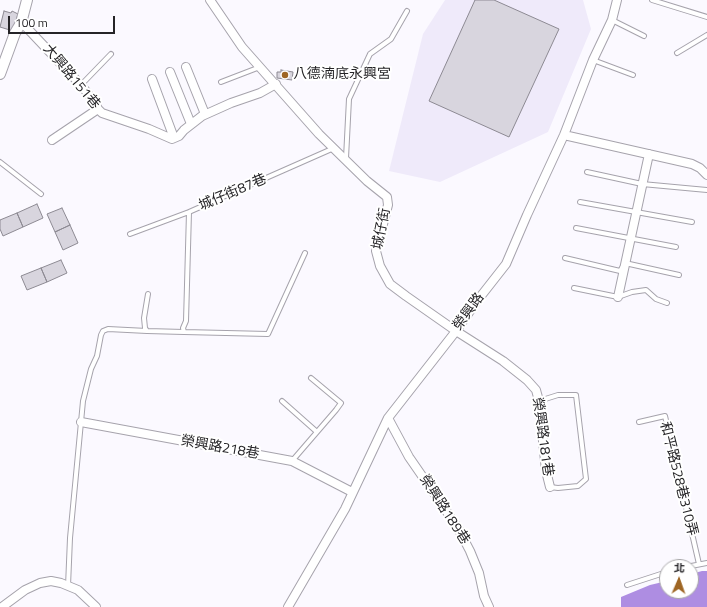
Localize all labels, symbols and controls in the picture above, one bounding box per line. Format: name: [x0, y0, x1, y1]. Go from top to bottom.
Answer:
scale bar: [10, 8, 117, 34]
text: 100 m: [15, 13, 48, 32]
street label: 大興路151巷: [39, 41, 103, 113]
place label: 八德湳底永興宮: [293, 67, 391, 83]
marker: 八德湳底永興宮: [280, 70, 290, 80]
street label: 城仔街87巷: [197, 171, 269, 215]
street label: 城仔街: [370, 207, 394, 251]
street label: 榮興路: [450, 290, 488, 334]
street label: 榮興路181巷: [528, 396, 556, 478]
street label: 和平路528巷310弄: [656, 420, 700, 538]
street label: 榮興路218巷: [179, 433, 261, 463]
street label: 榮興路189巷: [415, 472, 473, 548]
north arrow: [659, 559, 699, 599]
text: 北: [674, 560, 685, 576]

